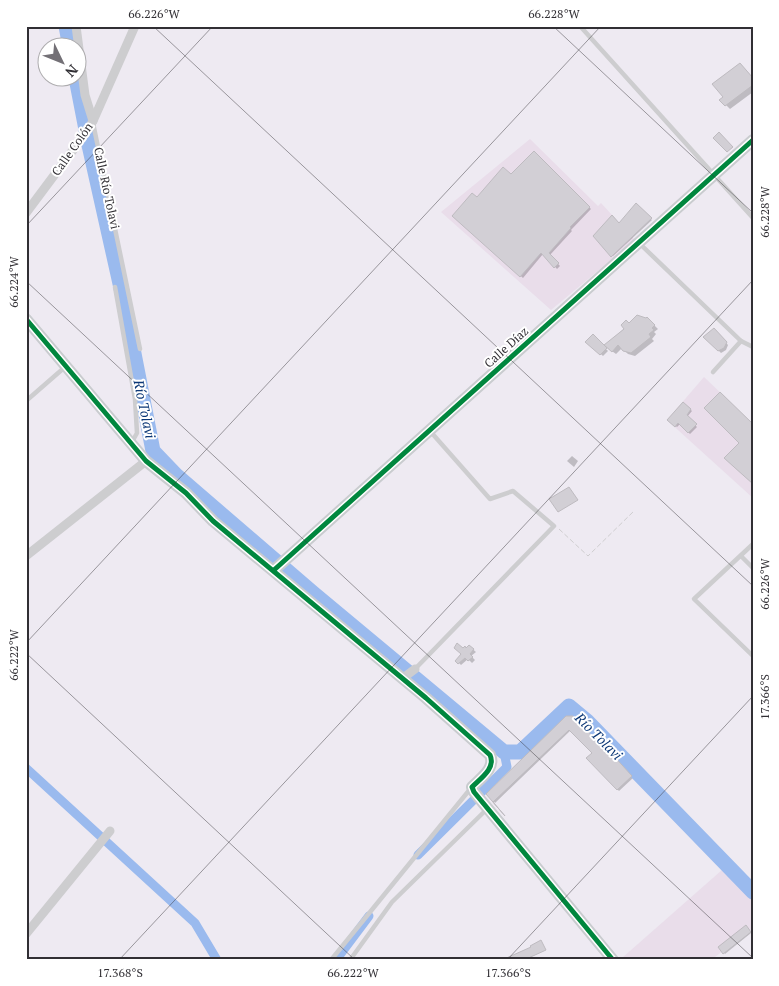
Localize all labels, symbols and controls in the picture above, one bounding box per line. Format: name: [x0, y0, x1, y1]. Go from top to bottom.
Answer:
text: 66.226°W: [128, 6, 181, 21]
text: 66.228°W: [528, 6, 581, 21]
north arrow: [38, 38, 88, 88]
text: N: [61, 61, 82, 82]
street label: Calle Colón: [48, 120, 96, 178]
street label: Calle Río Tolavi: [91, 146, 123, 231]
text: 66.228°W: [757, 185, 772, 238]
text: 66.224°W: [6, 255, 21, 308]
street label: Calle Díaz: [481, 323, 531, 371]
water label: Río Tolavi: [129, 377, 161, 440]
text: 66.226°W: [757, 557, 772, 610]
text: 66.222°W: [6, 628, 21, 681]
text: 17.366°S: [757, 674, 772, 720]
water label: Río Tolavi: [570, 707, 627, 764]
text: 17.368°S: [97, 965, 143, 980]
text: 66.222°W: [327, 965, 380, 980]
text: 17.366°S: [485, 965, 531, 980]

